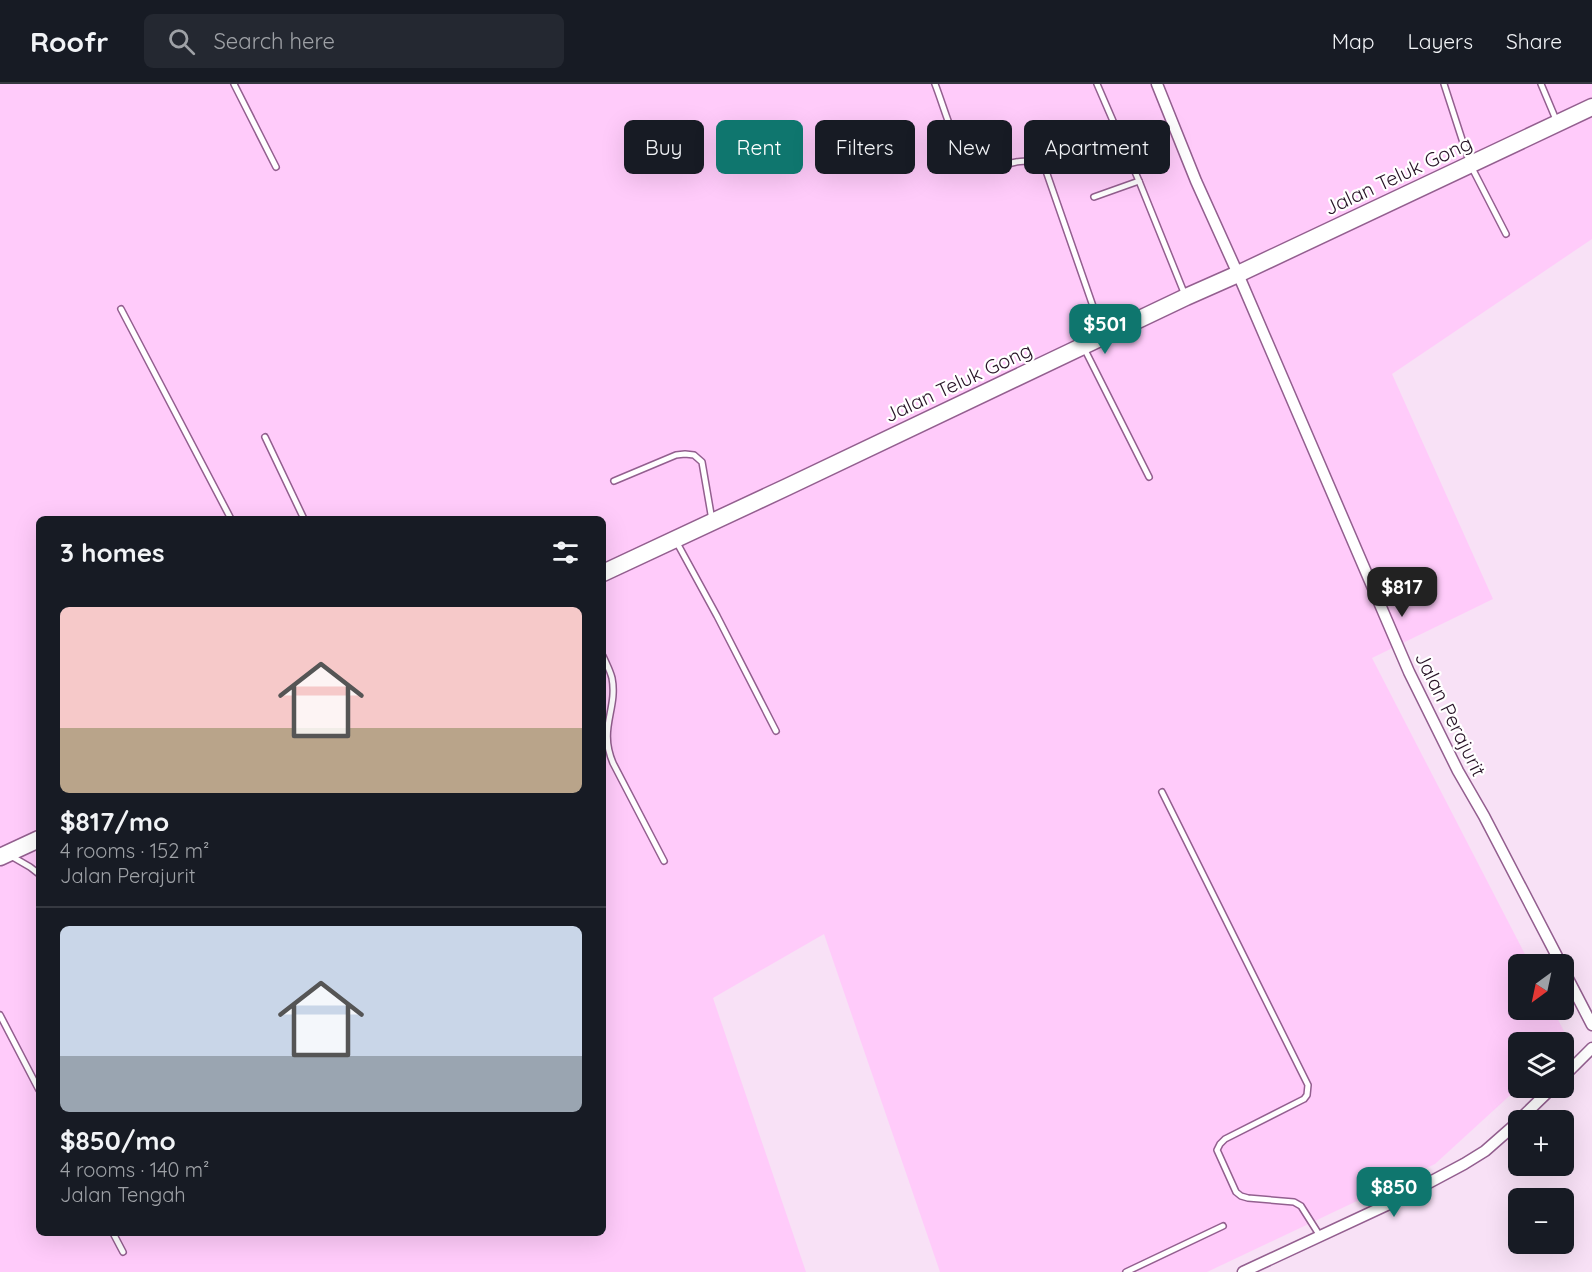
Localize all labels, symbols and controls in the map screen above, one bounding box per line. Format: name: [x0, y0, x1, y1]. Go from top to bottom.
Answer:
search box: [144, 14, 564, 68]
text: Roofr: [30, 24, 108, 59]
icon: search: [165, 25, 198, 58]
text: Search here: [213, 27, 335, 55]
text: Map: [1332, 28, 1375, 54]
text: Layers: [1408, 28, 1473, 54]
text: Share: [1506, 28, 1562, 54]
chip: Buy: [624, 120, 704, 174]
chip: Rent: [716, 120, 803, 174]
chip: Filters: [815, 120, 915, 174]
chip: New: [927, 120, 1012, 174]
chip: Apartment: [1024, 120, 1170, 174]
street label: Jalan Teluk Gong: [1320, 130, 1476, 220]
pin: $501: [1069, 304, 1141, 355]
text: $501: [1083, 311, 1127, 336]
street label: Jalan Teluk Gong: [880, 337, 1036, 427]
text: 3 homes: [60, 536, 165, 569]
icon: filters: [549, 536, 582, 569]
pin: $817: [1366, 567, 1438, 618]
text: $817: [1381, 574, 1423, 599]
icon: home: [267, 646, 375, 754]
street label: Jalan Perajurit: [1410, 648, 1492, 781]
text: $817/mo: [60, 805, 169, 838]
text: 4 rooms · 152 m²: [60, 838, 209, 863]
text: Jalan Perajurit: [60, 863, 195, 888]
north arrow: [1508, 954, 1574, 1020]
map controls: [1508, 954, 1574, 1254]
icon: home: [267, 965, 375, 1073]
button: layers: [1508, 1032, 1574, 1098]
button: +: [1508, 1110, 1574, 1176]
text: $850/mo: [60, 1124, 176, 1157]
text: 4 rooms · 140 m²: [60, 1157, 209, 1182]
pin: $850: [1358, 1167, 1430, 1218]
text: $850: [1371, 1174, 1417, 1199]
text: Jalan Tengah: [60, 1182, 186, 1207]
button: −: [1508, 1188, 1574, 1254]

